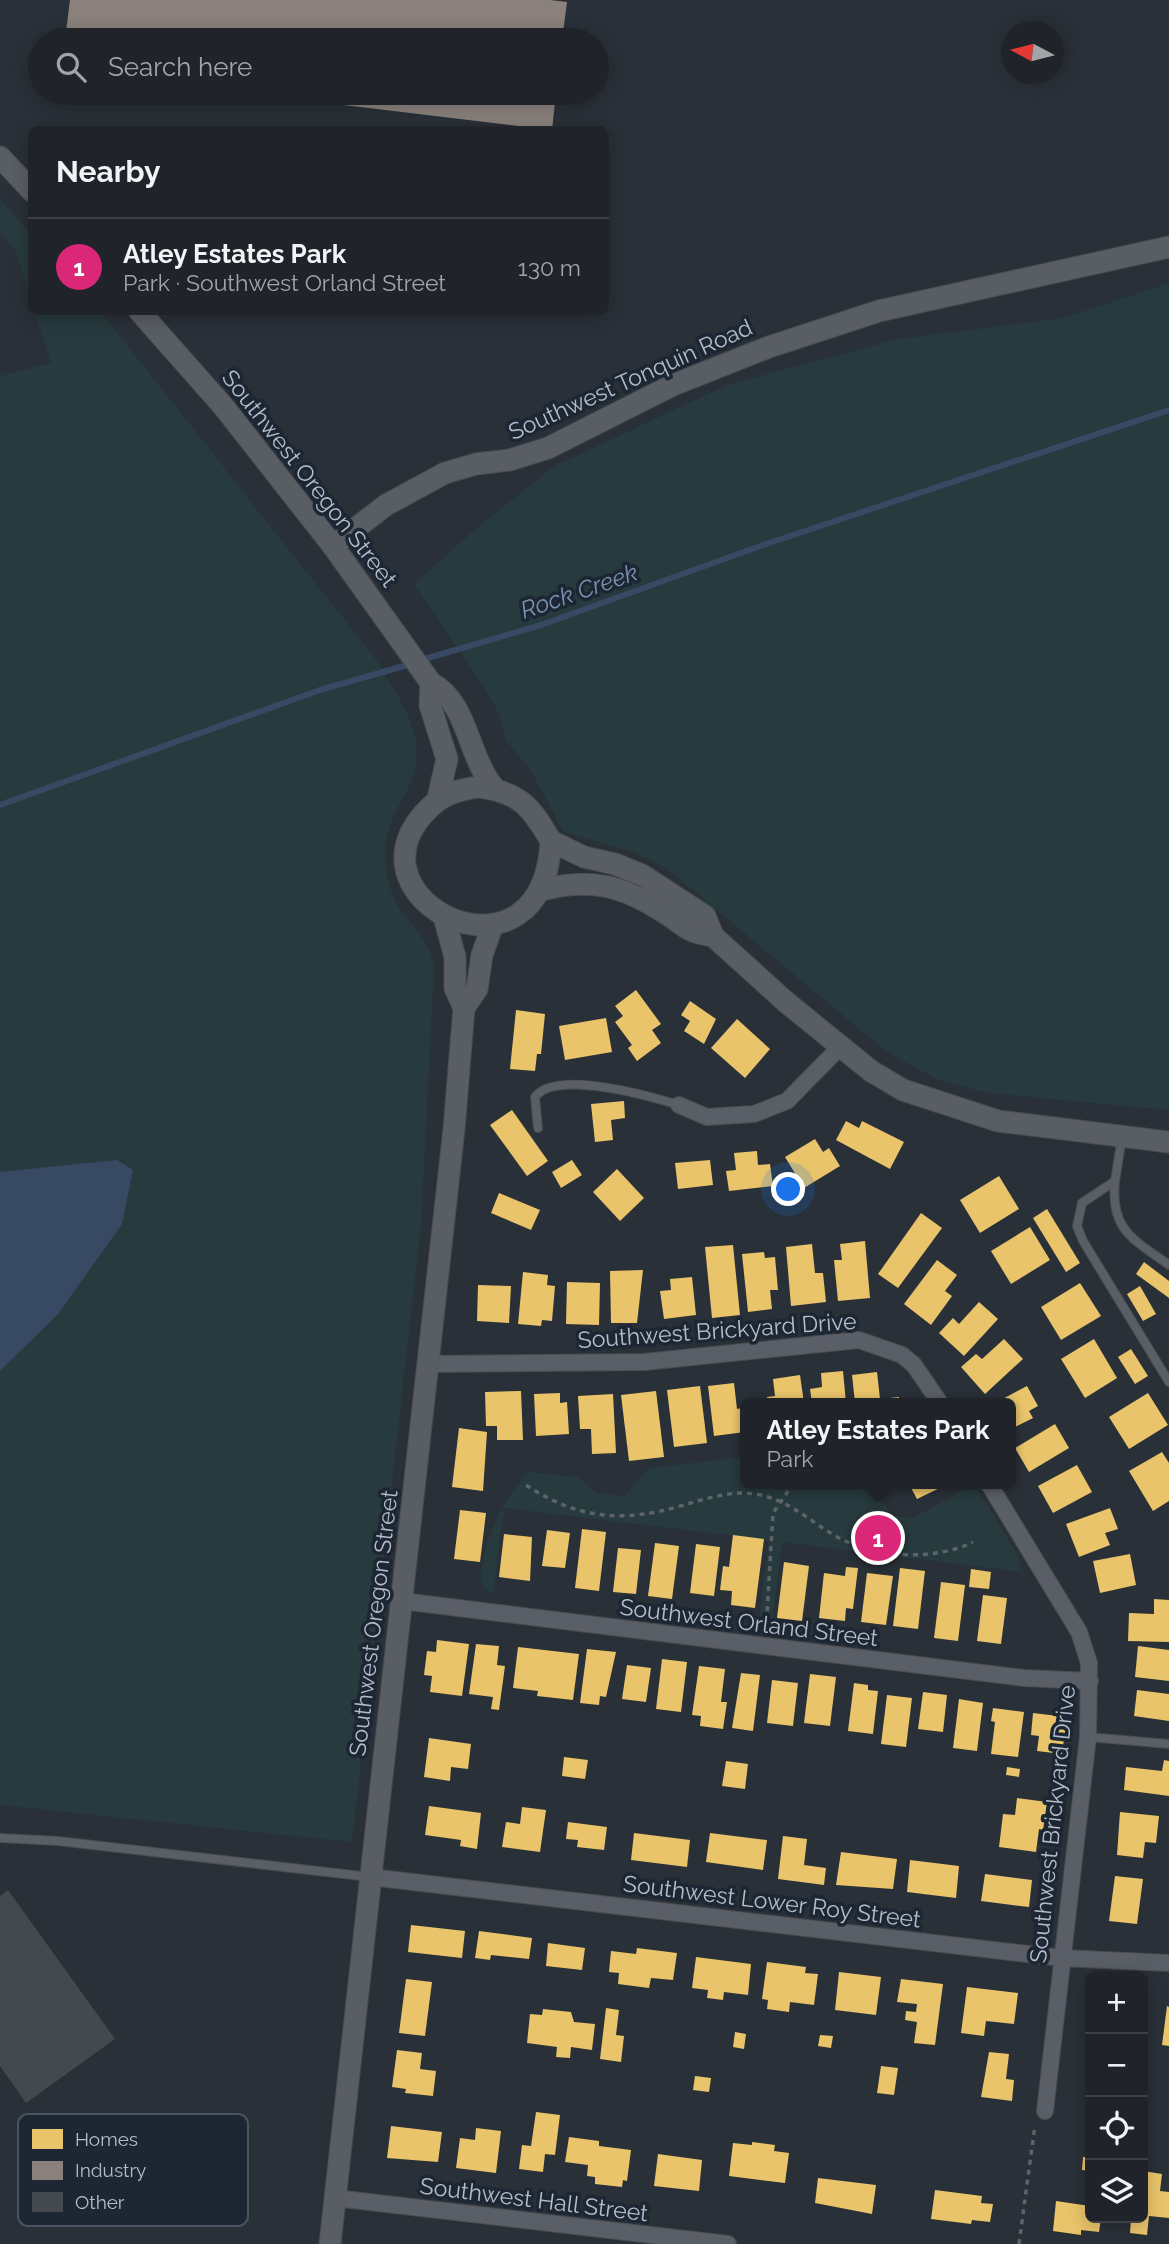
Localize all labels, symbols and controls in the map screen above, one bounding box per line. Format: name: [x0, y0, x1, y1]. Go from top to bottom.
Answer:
north arrow: [1001, 21, 1064, 84]
search box: [28, 28, 609, 105]
icon: search: [52, 48, 90, 86]
text: Search here: [108, 52, 252, 82]
text: Nearby: [56, 154, 160, 189]
text: Atley Estates Park: [123, 239, 346, 269]
text: 1: [73, 254, 85, 281]
text: 130 m: [518, 254, 581, 281]
text: Park · Southwest Orland Street: [123, 269, 446, 296]
street label: Southwest Tonquin Road: [504, 313, 756, 445]
street label: Southwest Oregon Street: [217, 364, 403, 592]
water label: Rock Creek: [517, 557, 642, 625]
your location: [771, 1172, 805, 1206]
street label: Southwest Brickyard Drive: [577, 1307, 857, 1353]
popup: [740, 1398, 1016, 1489]
text: Atley Estates Park: [766, 1415, 990, 1445]
text: Park: [766, 1445, 813, 1472]
street label: Southwest Oregon Street: [343, 1488, 403, 1758]
pin: 1: [855, 1512, 901, 1564]
street label: Southwest Orland Street: [618, 1593, 880, 1651]
street label: Southwest Brickyard Drive: [1024, 1684, 1080, 1964]
street label: Southwest Lower Roy Street: [622, 1869, 923, 1933]
map controls: [1085, 1971, 1148, 2223]
button: +: [1085, 1971, 1148, 2034]
button: −: [1085, 2034, 1148, 2097]
button: locate: [1085, 2097, 1148, 2160]
legend: [18, 2114, 248, 2226]
text: Homes: [75, 2128, 138, 2150]
text: Industry: [75, 2159, 146, 2181]
button: layers: [1085, 2160, 1148, 2223]
street label: Southwest Hall Street: [418, 2172, 650, 2226]
text: Other: [75, 2191, 125, 2213]

